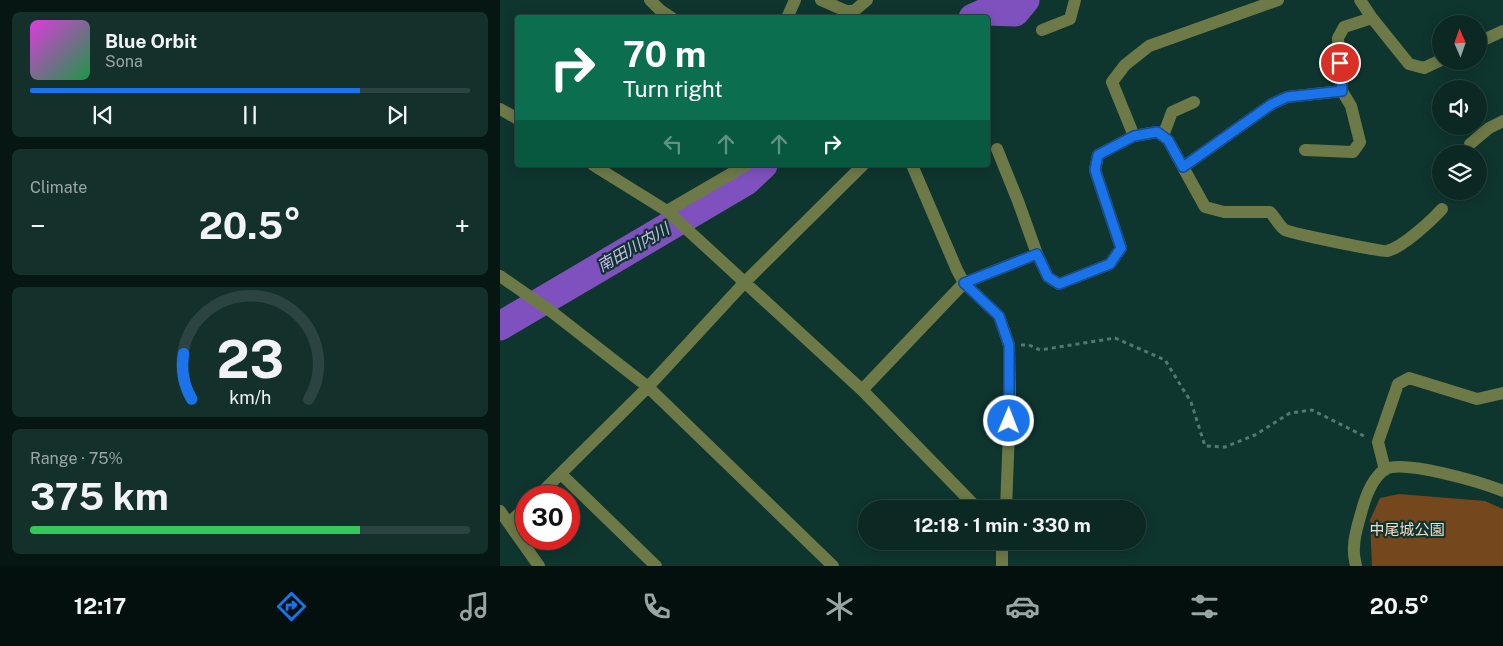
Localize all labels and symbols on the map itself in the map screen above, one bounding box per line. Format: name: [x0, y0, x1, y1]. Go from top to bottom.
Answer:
north arrow: [1432, 15, 1488, 70]
pin: [1319, 42, 1361, 84]
water label: 南田川内川: [594, 218, 674, 276]
position arrow: [982, 394, 1034, 446]
speed limit sign: 30: [515, 485, 580, 550]
park label: 中尾城公園: [1369, 521, 1445, 538]

